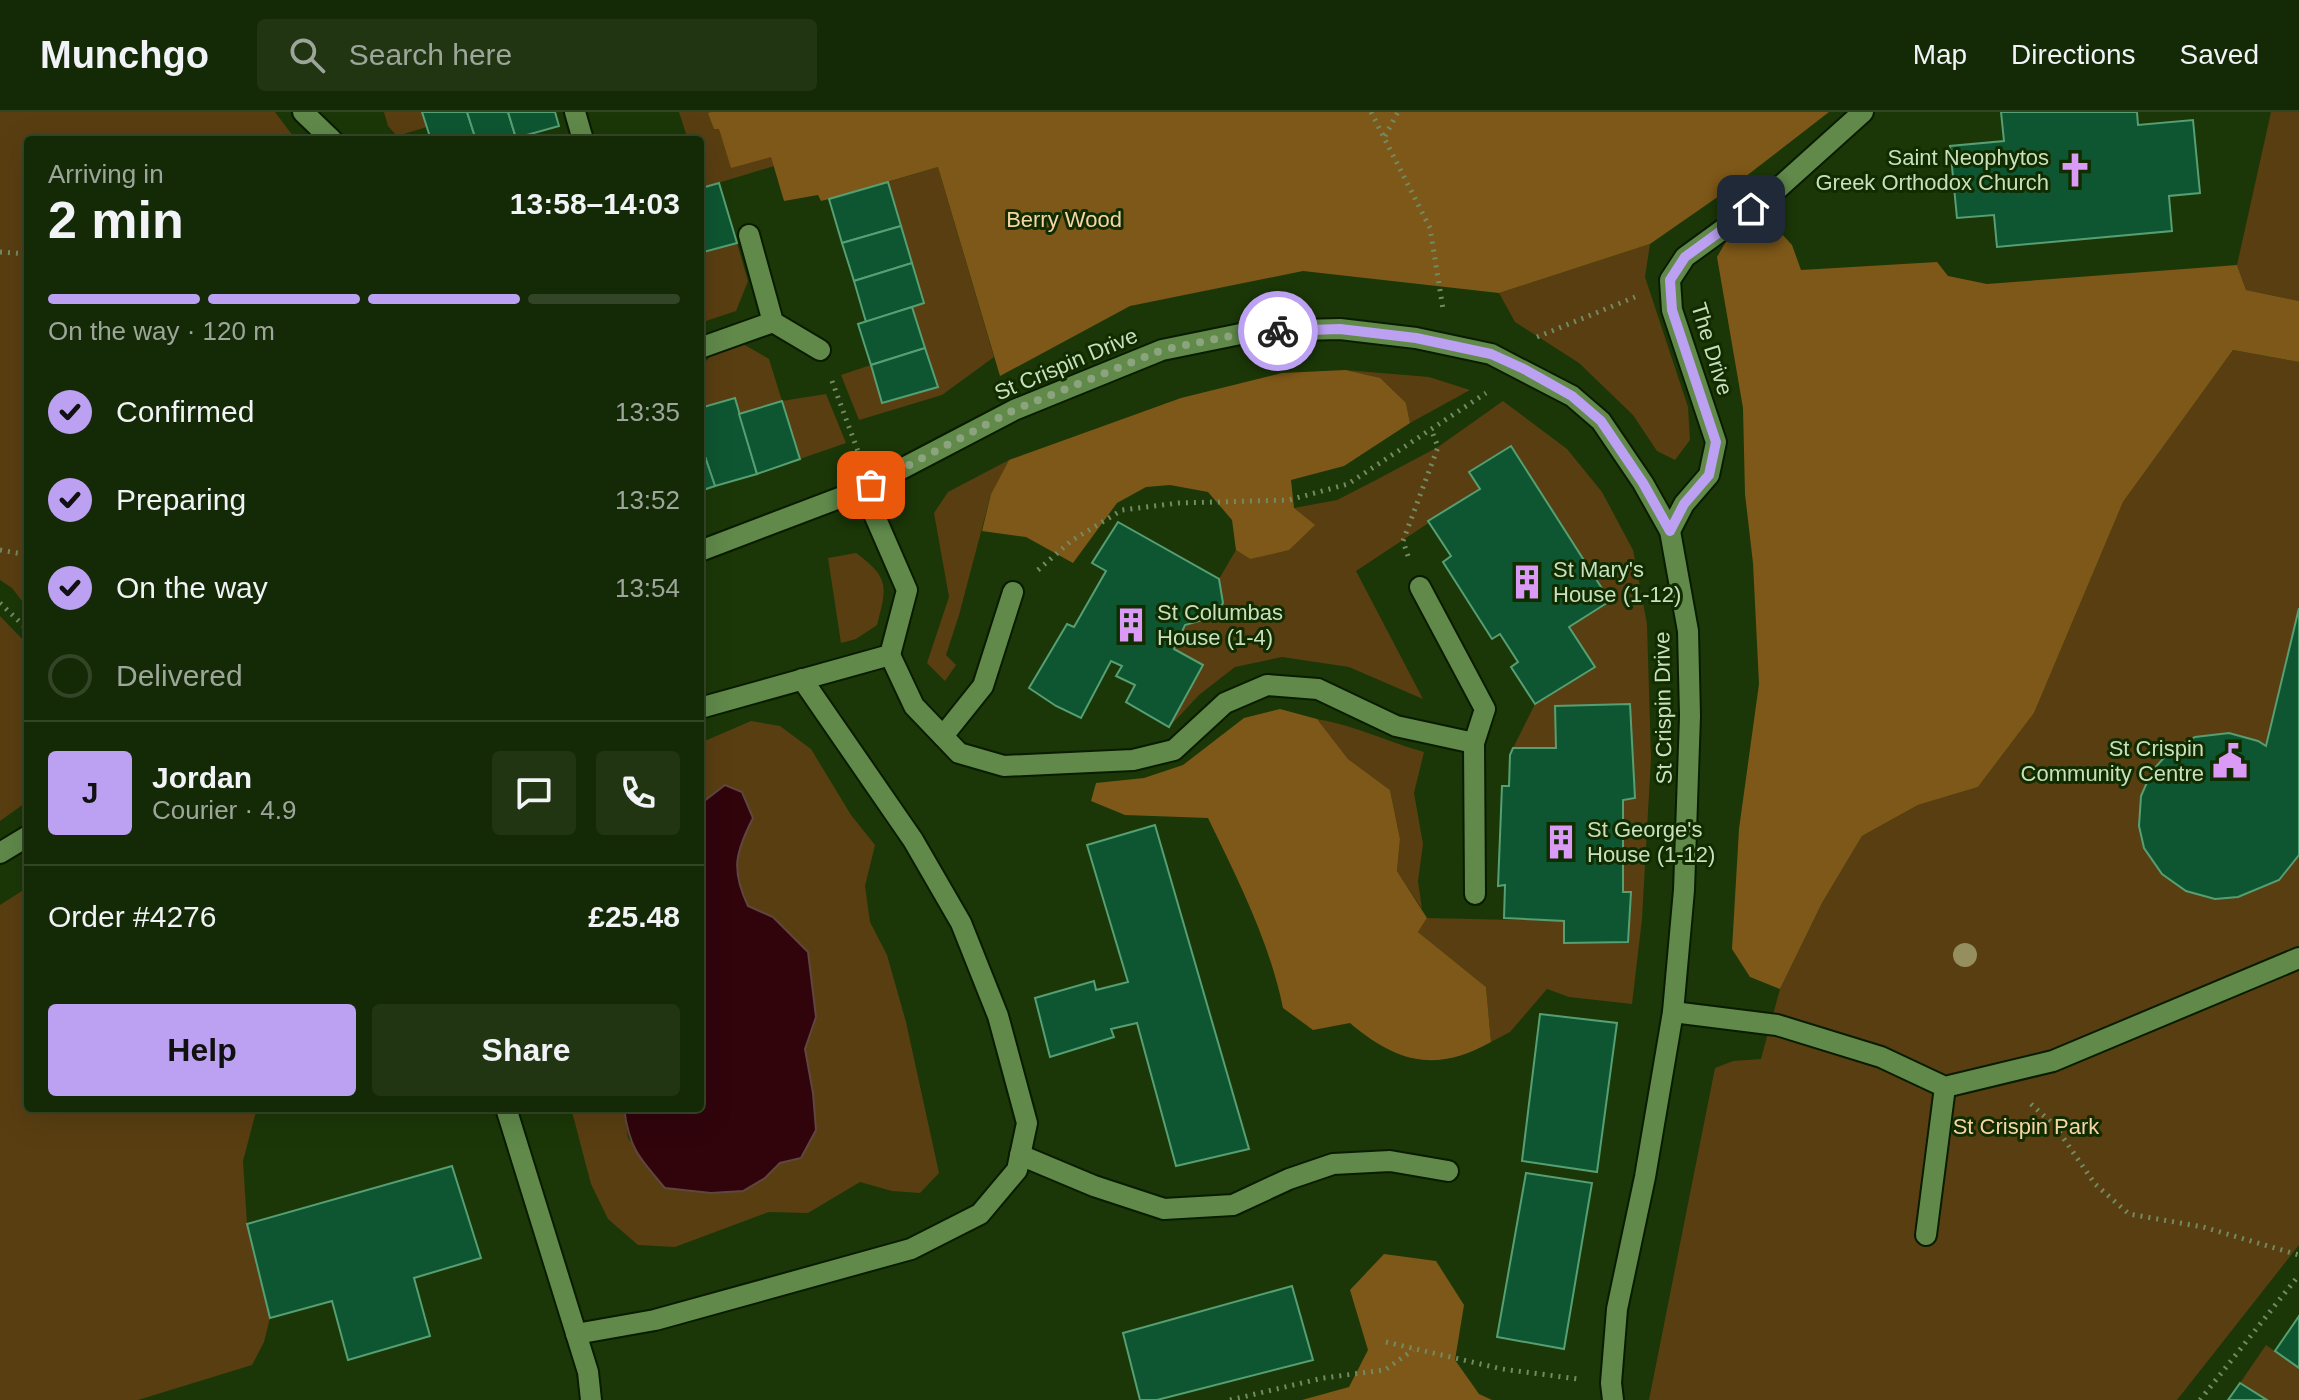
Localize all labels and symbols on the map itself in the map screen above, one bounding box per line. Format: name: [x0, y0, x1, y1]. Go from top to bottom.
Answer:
place label: Saint Neophytos Greek Orthodox Church: [1815, 145, 2049, 195]
church icon: Saint Neophytos Greek Orthodox Church: [2056, 151, 2094, 189]
pin: [1717, 175, 1785, 243]
park label: Berry Wood: [1006, 207, 1122, 232]
courier: [1238, 291, 1318, 371]
street label: The Drive: [1686, 300, 1738, 398]
street label: St Crispin Drive: [991, 323, 1141, 405]
pin: [837, 451, 905, 519]
place label: St Mary's House (1-12): [1553, 557, 1681, 607]
building icon: St Mary's House (1-12): [1508, 563, 1546, 601]
place label: St Columbas House (1-4): [1157, 600, 1283, 650]
building icon: St Columbas House (1-4): [1112, 606, 1150, 644]
street label: St Crispin Drive: [1649, 631, 1677, 785]
place label: St Crispin Community Centre: [2021, 736, 2204, 786]
public building icon: St Crispin Community Centre: [2211, 742, 2249, 780]
place label: St George's House (1-12): [1587, 817, 1715, 867]
building icon: St George's House (1-12): [1542, 823, 1580, 861]
park label: St Crispin Park: [1953, 1114, 2100, 1139]

